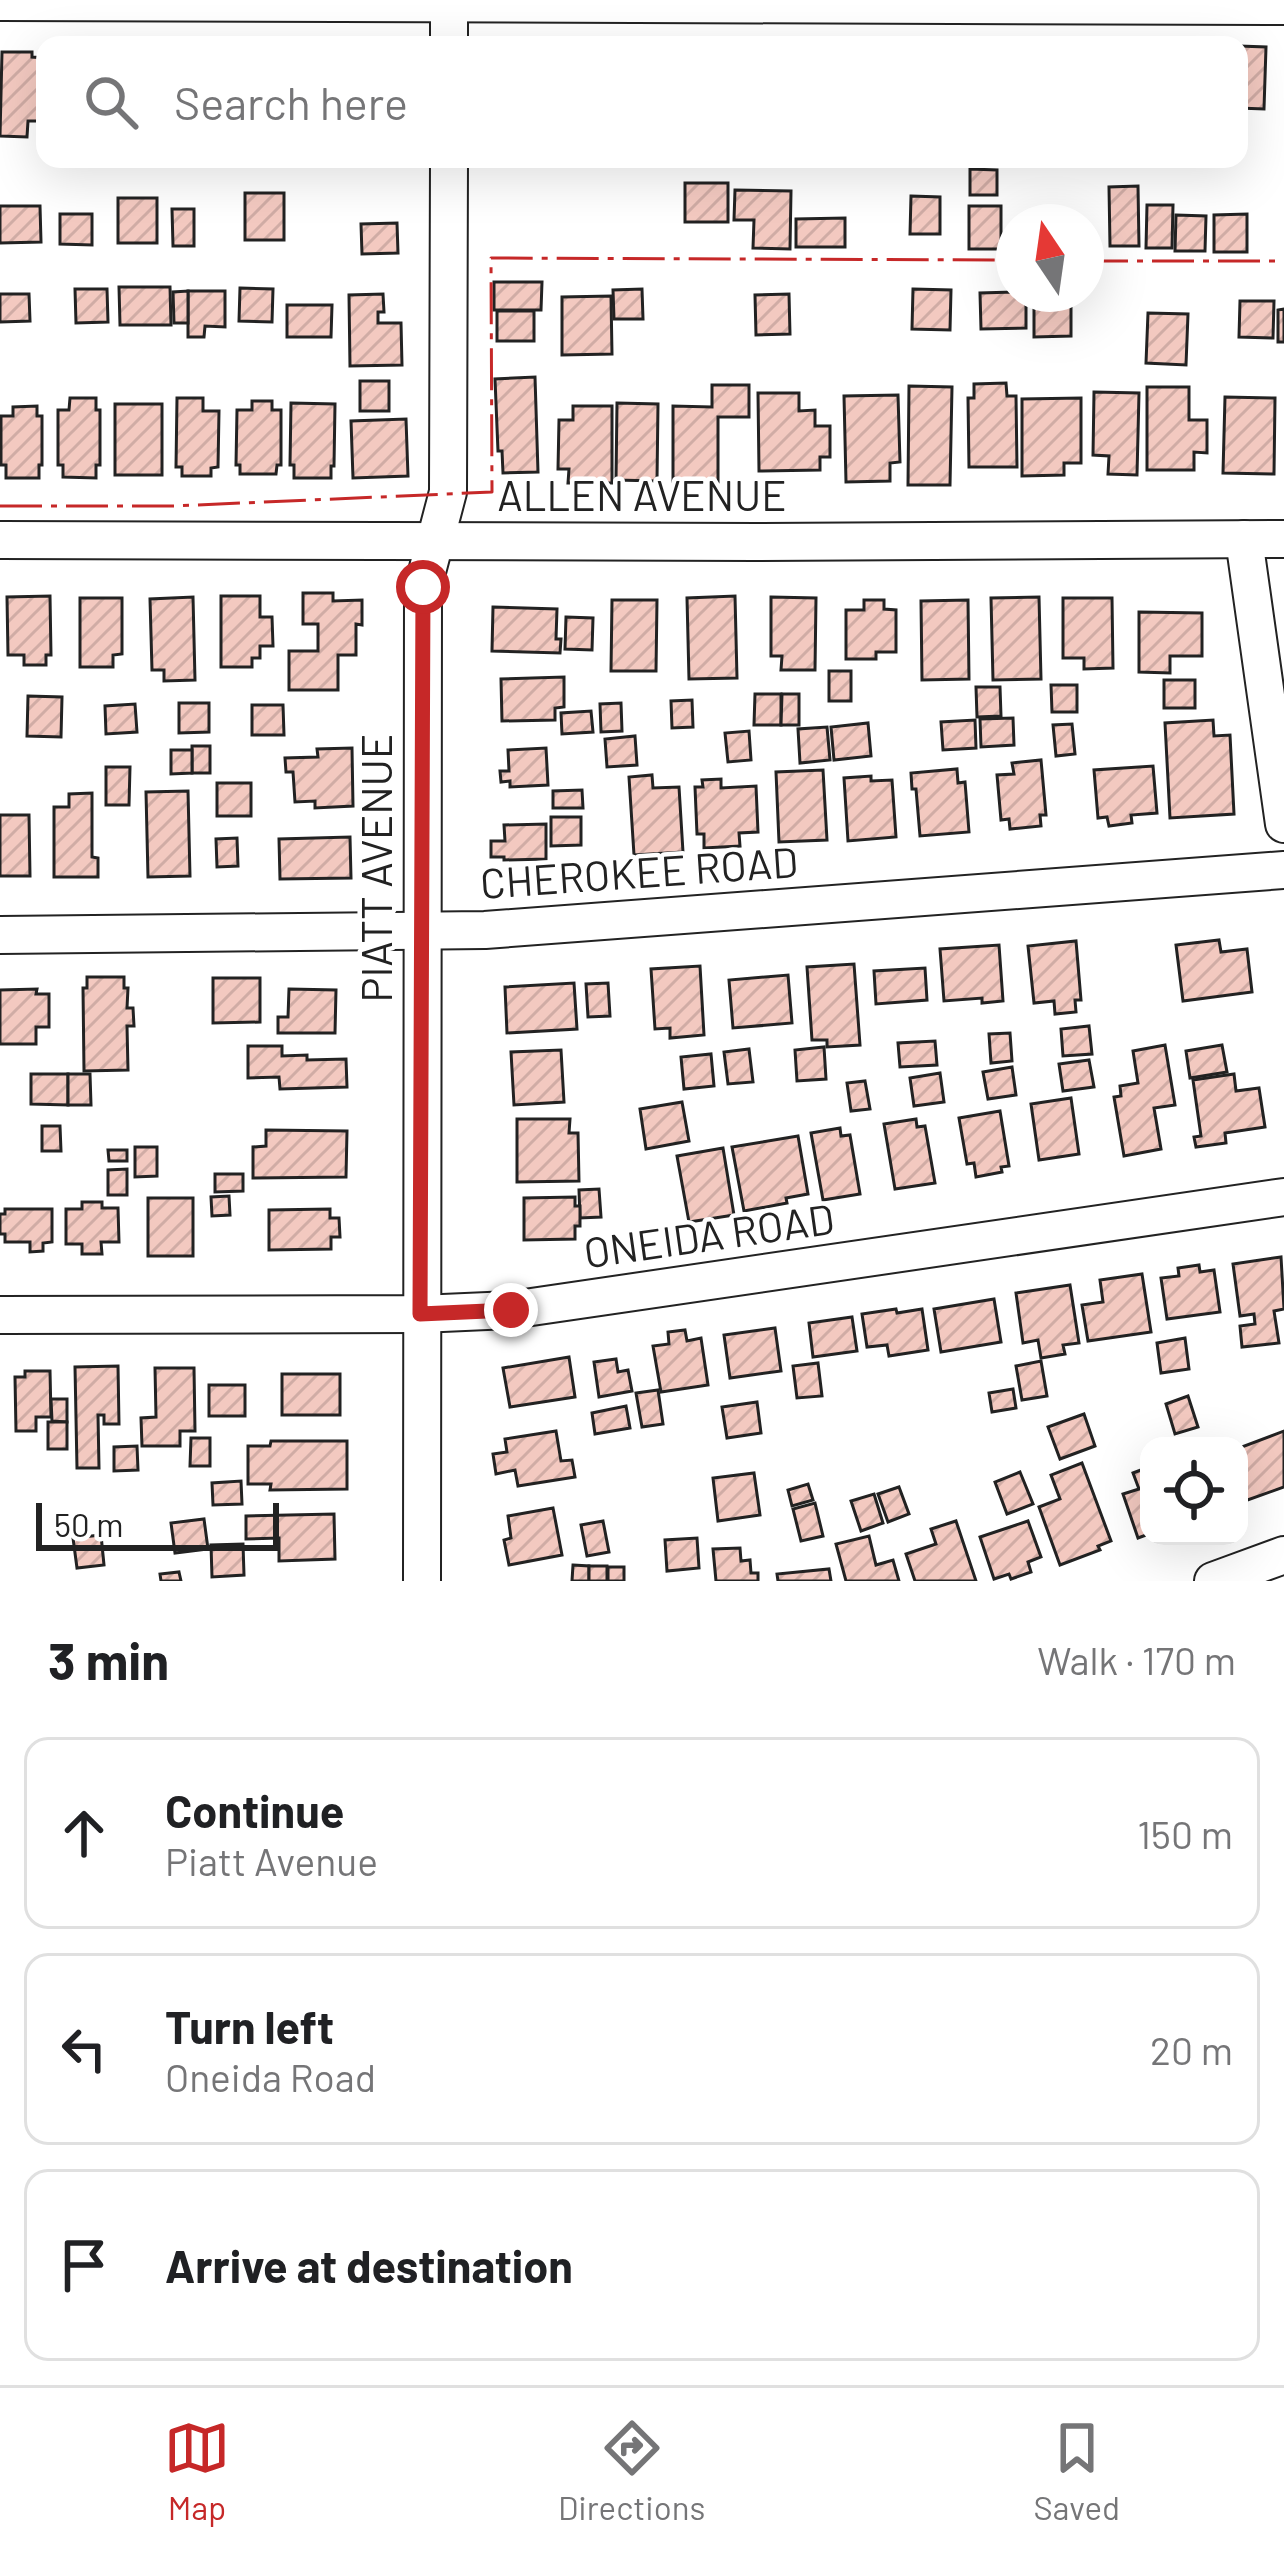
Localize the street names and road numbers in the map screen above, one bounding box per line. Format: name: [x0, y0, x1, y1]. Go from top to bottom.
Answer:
street label: ALLEN AVENUE: [497, 469, 787, 519]
street label: PIATT AVENUE: [350, 734, 400, 1002]
street label: CHEROKEE ROAD: [478, 835, 799, 907]
street label: ONEIDA ROAD: [580, 1192, 837, 1276]

